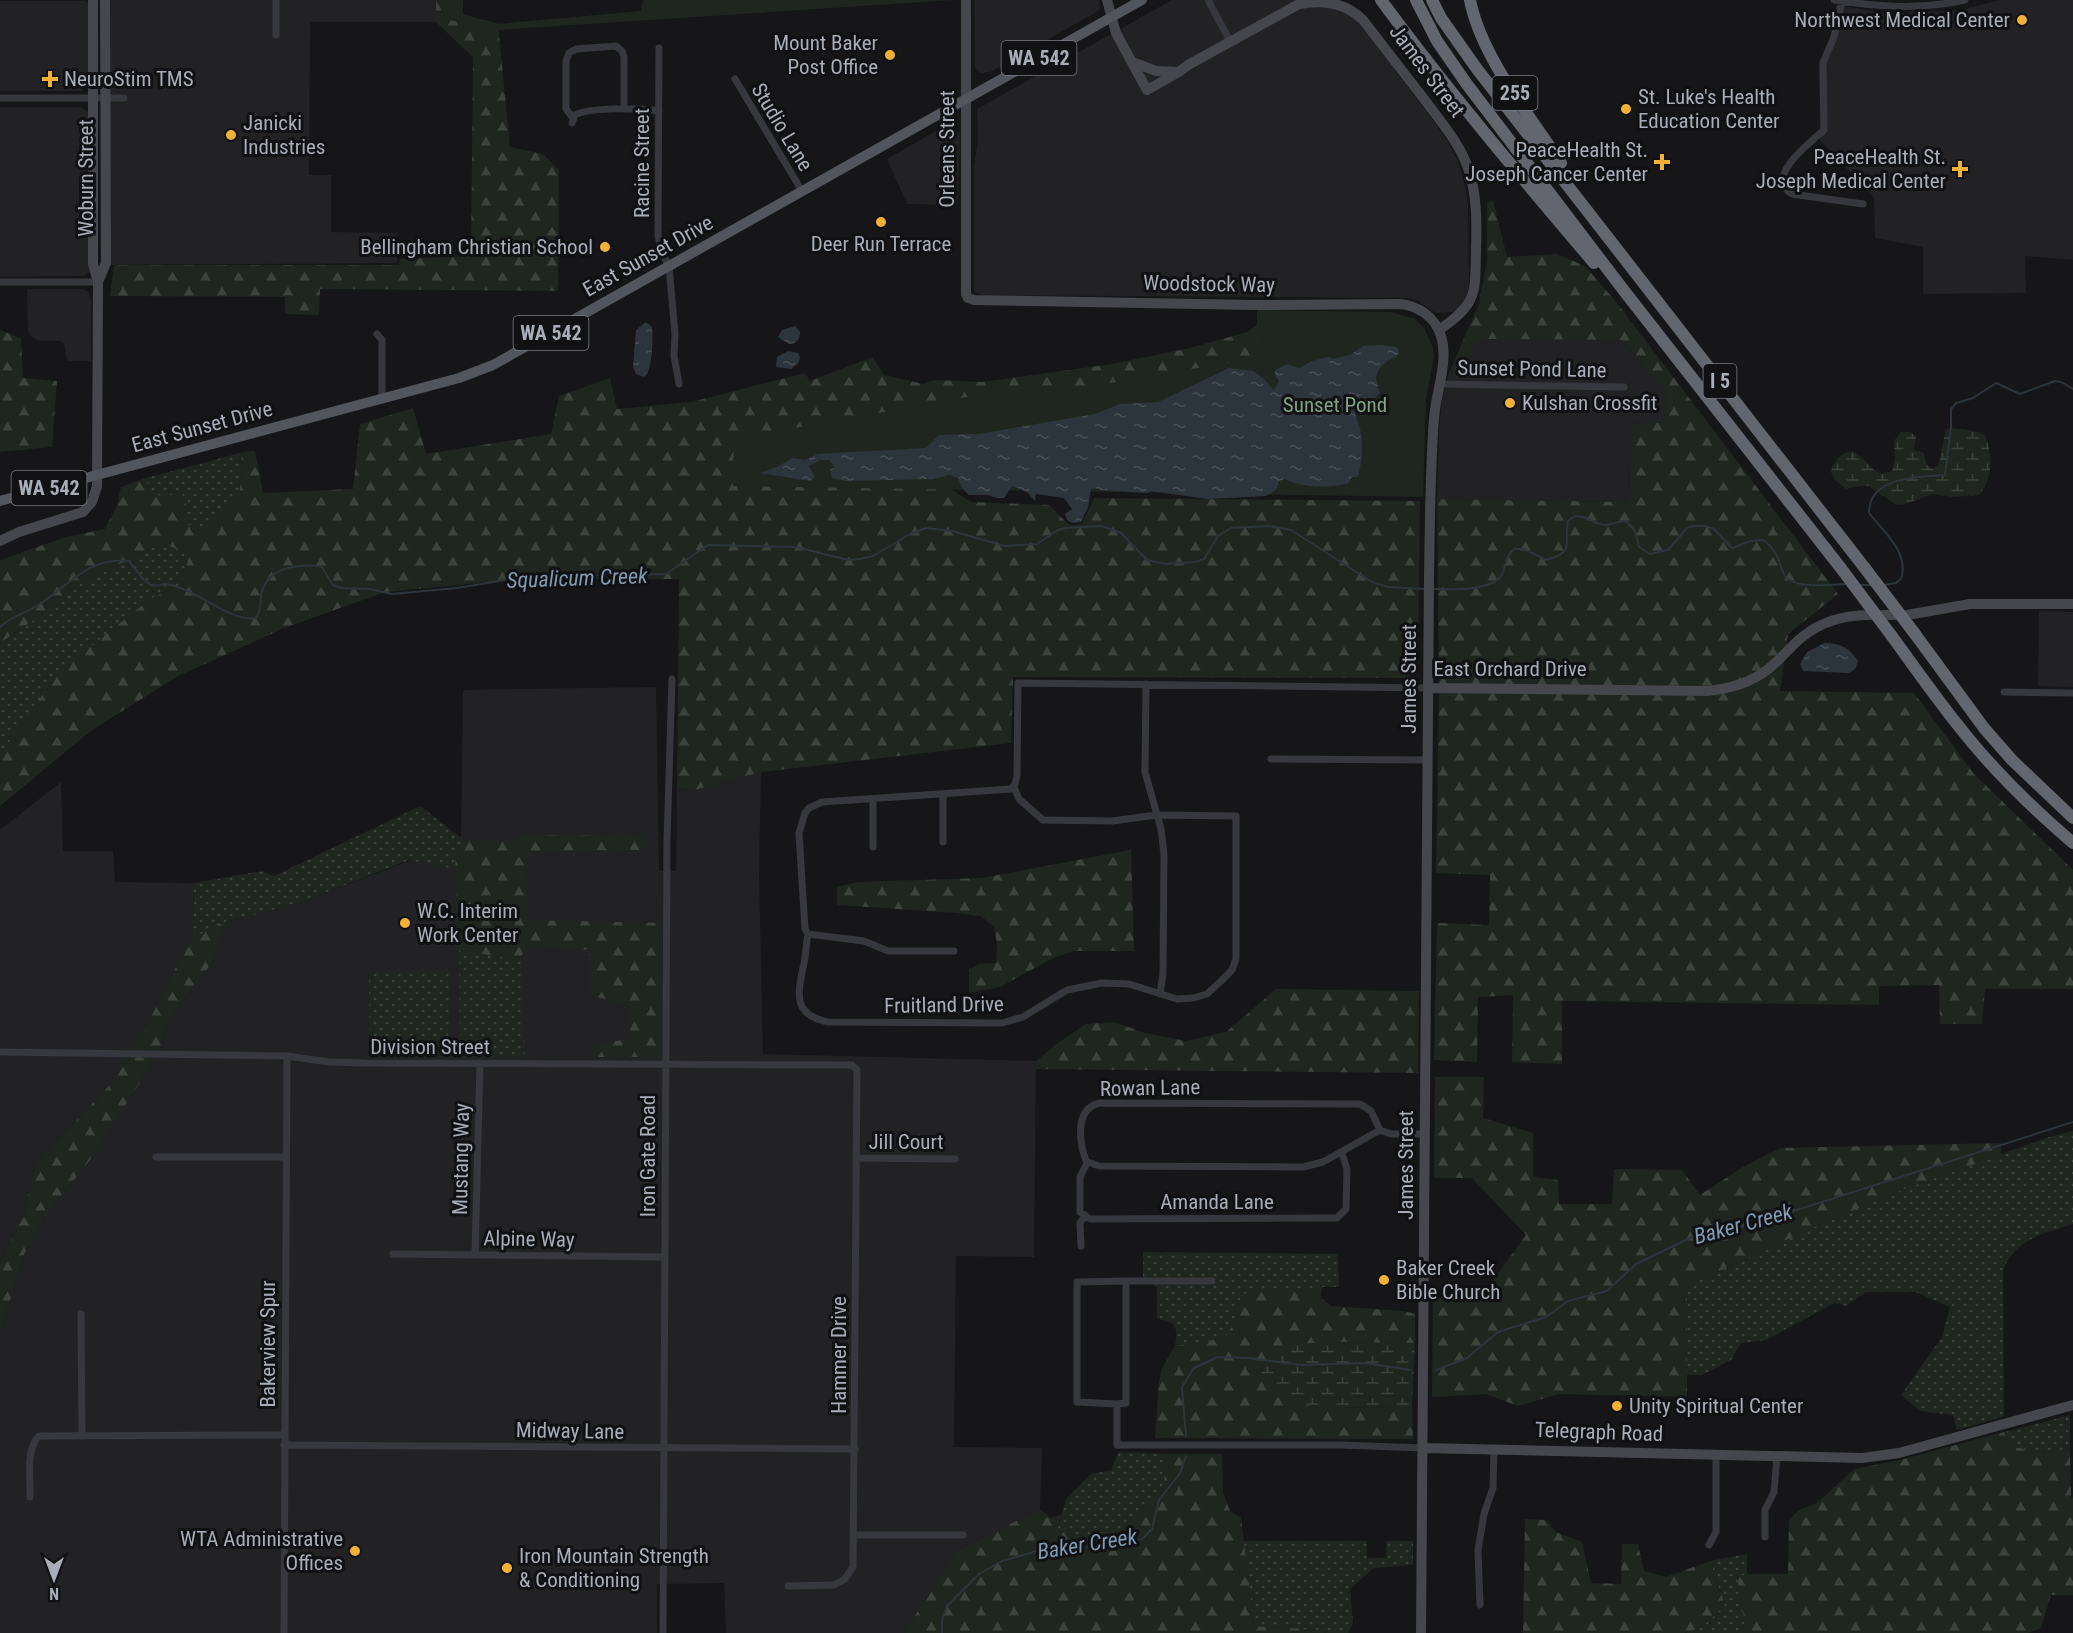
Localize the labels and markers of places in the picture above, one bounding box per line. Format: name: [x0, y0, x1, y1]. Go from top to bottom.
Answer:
place label: Northwest Medical Center: [1794, 8, 2010, 32]
marker: Northwest Medical Center: [2015, 13, 2029, 27]
place label: Mount Baker Post Office: [773, 31, 878, 79]
marker: Mount Baker Post Office: [883, 48, 897, 62]
place label: NeuroStim TMS: [64, 67, 194, 91]
marker: NeuroStim TMS: [41, 70, 59, 88]
place label: St. Luke's Health Education Center: [1638, 85, 1780, 133]
marker: St. Luke's Health Education Center: [1619, 102, 1633, 116]
place label: Janicki Industries: [243, 111, 325, 159]
marker: Janicki Industries: [224, 128, 238, 142]
place label: PeaceHealth St. Joseph Cancer Center: [1465, 138, 1648, 186]
place label: PeaceHealth St. Joseph Medical Center: [1756, 145, 1946, 193]
marker: PeaceHealth St. Joseph Cancer Center: [1653, 153, 1671, 171]
marker: PeaceHealth St. Joseph Medical Center: [1951, 160, 1969, 178]
marker: Deer Run Terrace: [874, 215, 888, 229]
place label: Deer Run Terrace: [811, 232, 951, 256]
place label: Bellingham Christian School: [360, 235, 593, 259]
marker: Bellingham Christian School: [598, 240, 612, 254]
place label: Kulshan Crossfit: [1522, 391, 1657, 415]
marker: Kulshan Crossfit: [1503, 396, 1517, 410]
place label: W.C. Interim Work Center: [417, 899, 518, 947]
marker: W.C. Interim Work Center: [398, 916, 412, 930]
place label: Baker Creek Bible Church: [1396, 1256, 1500, 1304]
marker: Baker Creek Bible Church: [1377, 1273, 1391, 1287]
place label: Unity Spiritual Center: [1629, 1394, 1803, 1418]
marker: Unity Spiritual Center: [1610, 1399, 1624, 1413]
place label: WTA Administrative Offices: [180, 1527, 343, 1575]
marker: WTA Administrative Offices: [348, 1544, 362, 1558]
place label: Iron Mountain Strength & Conditioning: [519, 1544, 709, 1592]
marker: Iron Mountain Strength & Conditioning: [500, 1561, 514, 1575]

